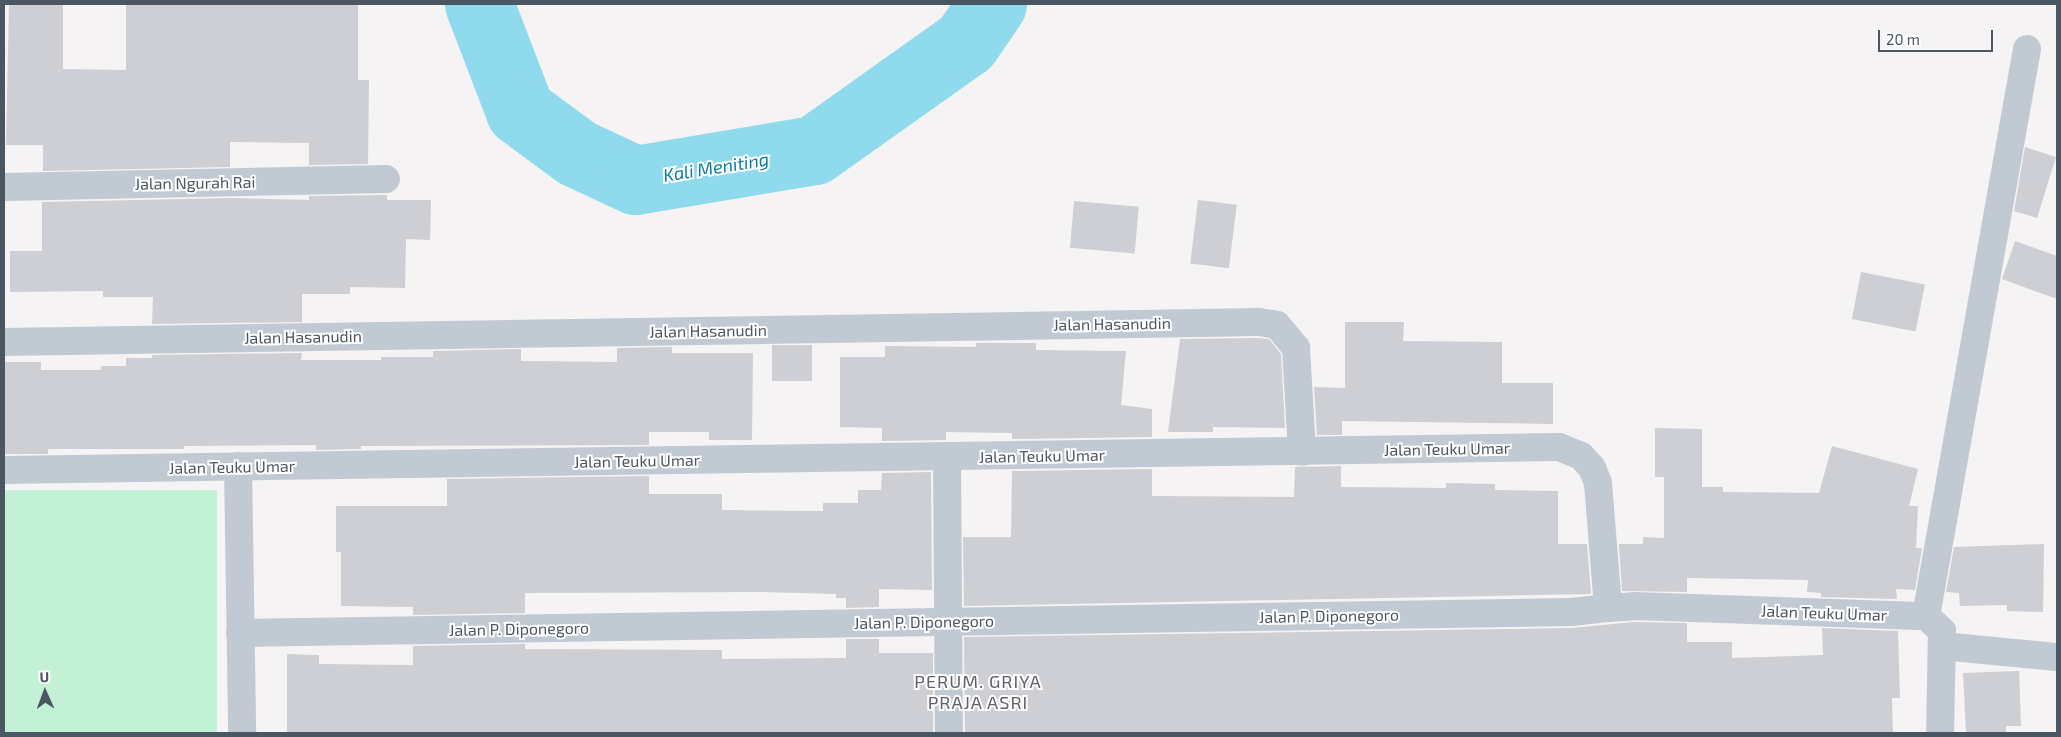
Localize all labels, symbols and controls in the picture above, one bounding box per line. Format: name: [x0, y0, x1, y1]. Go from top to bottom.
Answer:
scale bar: [1881, 20, 1996, 52]
text: 20 m: [1886, 30, 1920, 48]
water label: Kali Meniting: [662, 148, 770, 186]
street label: Jalan Ngurah Rai: [135, 172, 255, 194]
street label: Jalan Hasanudin: [1053, 313, 1171, 335]
street label: Jalan Hasanudin: [649, 320, 767, 342]
street label: Jalan Hasanudin: [244, 326, 362, 348]
street label: Jalan Teuku Umar: [1384, 438, 1510, 460]
street label: Jalan Teuku Umar: [979, 445, 1105, 467]
street label: Jalan Teuku Umar: [574, 450, 700, 472]
street label: Jalan Teuku Umar: [169, 456, 295, 478]
street label: Jalan Teuku Umar: [1760, 601, 1888, 625]
street label: Jalan P. Diponegoro: [1259, 605, 1399, 627]
street label: Jalan P. Diponegoro: [854, 611, 994, 633]
street label: Jalan P. Diponegoro: [449, 618, 589, 640]
north arrow: [20, 667, 70, 717]
text: U: [39, 668, 50, 685]
district label: PERUM. GRIYA PRAJA ASRI: [913, 671, 1043, 714]

